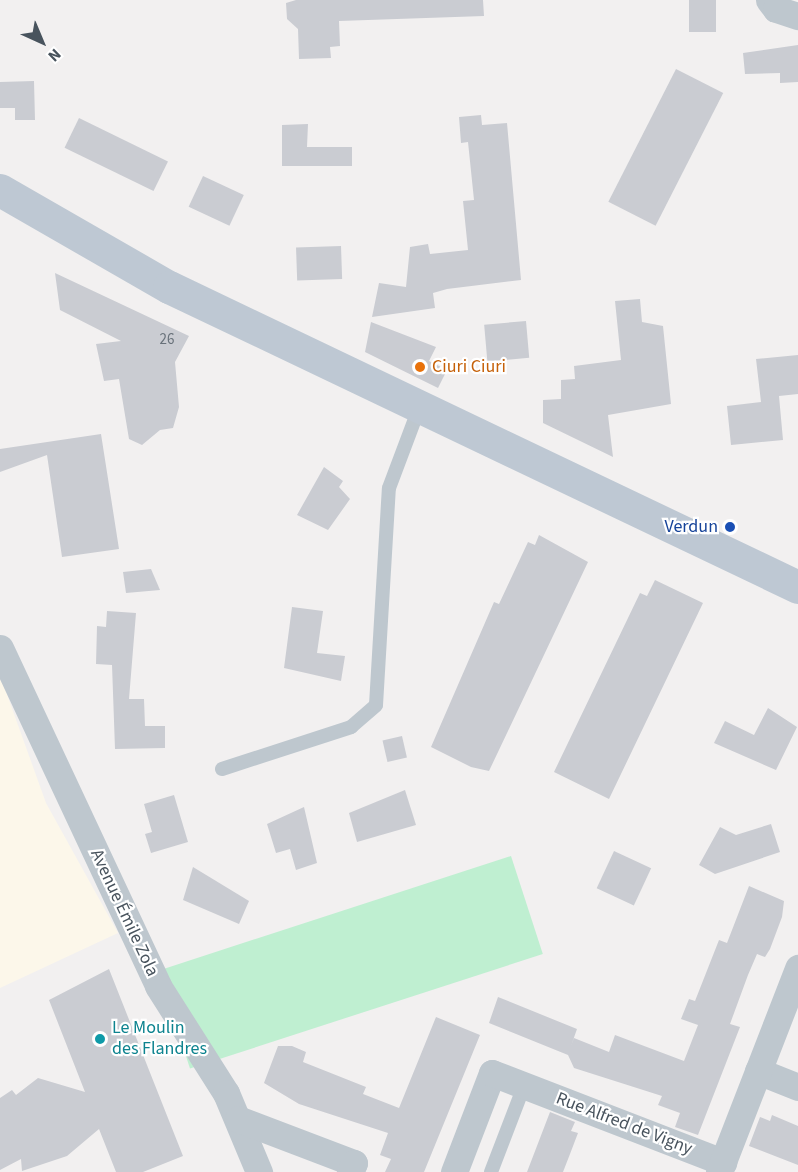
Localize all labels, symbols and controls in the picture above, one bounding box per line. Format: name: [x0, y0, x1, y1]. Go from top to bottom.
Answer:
north arrow: [12, 12, 72, 72]
text: N: [43, 43, 66, 67]
house number: 26: [160, 331, 174, 349]
place label: Ciuri Ciuri: [432, 356, 506, 378]
marker: Ciuri Ciuri: [413, 360, 427, 374]
place label: Verdun: [664, 516, 718, 538]
marker: Verdun: [723, 520, 737, 534]
street label: Avenue Émile Zola: [85, 846, 163, 980]
place label: Le Moulin des Flandres: [112, 1018, 207, 1060]
marker: Le Moulin des Flandres: [93, 1032, 107, 1046]
street label: Rue Alfred de Vigny: [553, 1088, 695, 1160]

